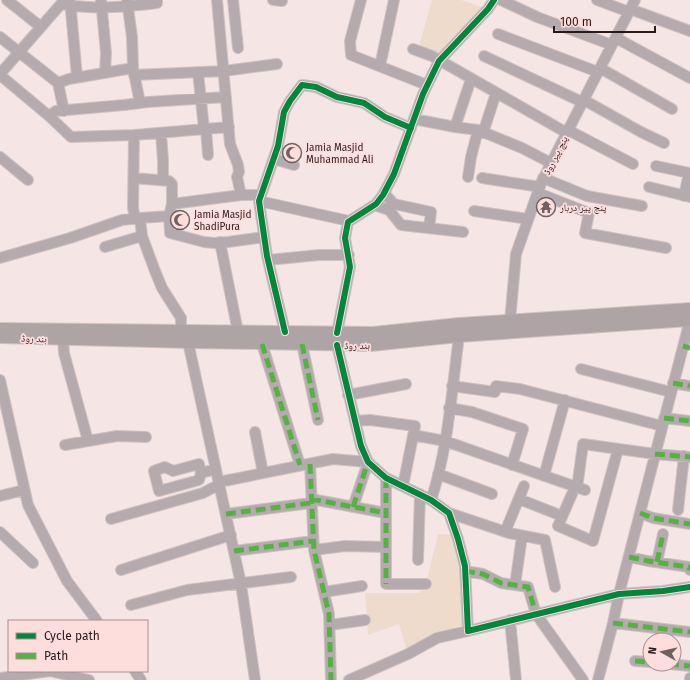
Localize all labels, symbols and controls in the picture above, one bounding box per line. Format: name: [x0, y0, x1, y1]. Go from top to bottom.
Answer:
scale bar: [554, 8, 655, 34]
text: 100 m: [560, 15, 592, 29]
street label: پنج پیر روڈ: [541, 134, 571, 177]
mosque icon: Jamia Masjid Muhammad Ali: [281, 142, 303, 164]
place label: Jamia Masjid Muhammad Ali: [306, 142, 374, 166]
temple icon: پنج پیر دربار: [535, 196, 557, 218]
place label: پنج پیر دربار: [559, 202, 607, 214]
mosque icon: Jamia Masjid ShadiPura: [169, 209, 191, 231]
place label: Jamia Masjid ShadiPura: [194, 209, 251, 233]
street label: بند روڈ: [21, 333, 47, 345]
street label: بند روڈ: [344, 340, 370, 352]
legend: [8, 620, 148, 672]
text: Cycle path: [44, 629, 100, 643]
north arrow: [642, 632, 682, 672]
text: N: [646, 646, 660, 655]
text: Path: [44, 649, 68, 663]

